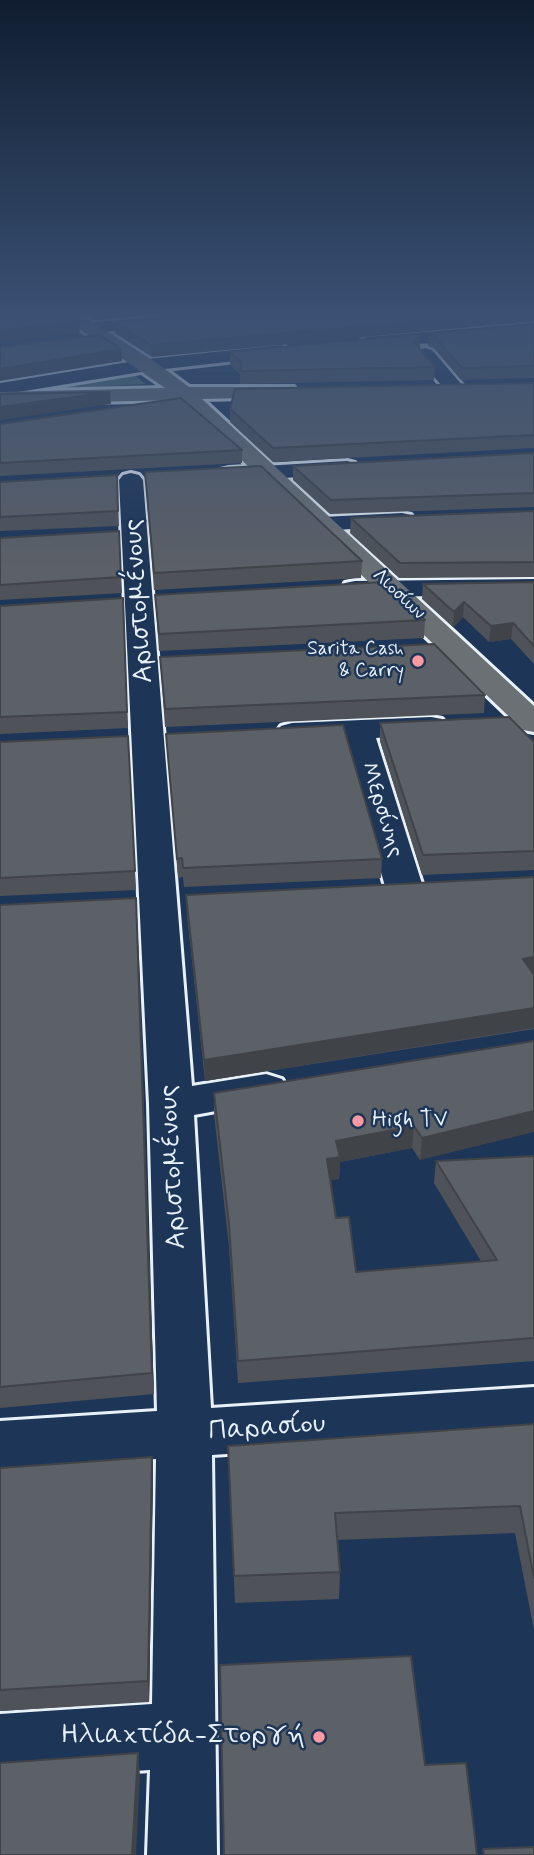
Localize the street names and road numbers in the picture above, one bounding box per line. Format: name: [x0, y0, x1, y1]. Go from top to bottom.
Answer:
street label: Αριστομένους: [117, 518, 163, 684]
street label: Λιοσίων: [367, 565, 429, 625]
street label: Μερσίνης: [353, 759, 409, 861]
street label: Αριστομένους: [153, 1084, 195, 1250]
street label: Παρασίου: [207, 1408, 327, 1450]

